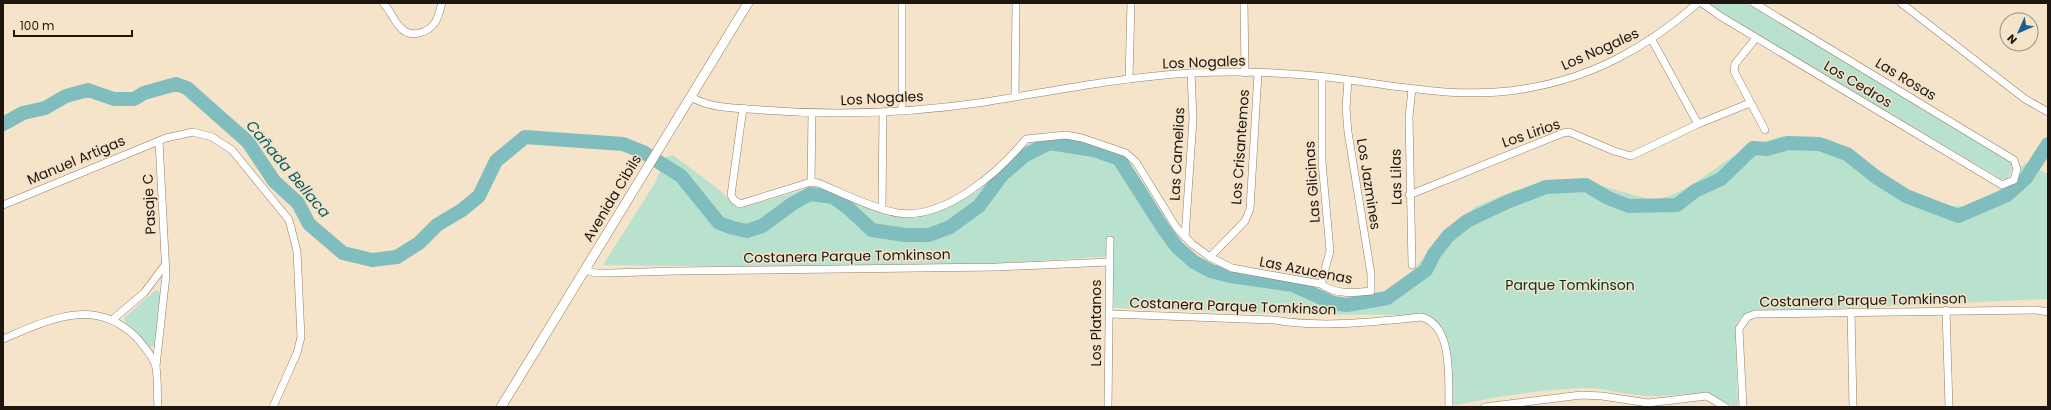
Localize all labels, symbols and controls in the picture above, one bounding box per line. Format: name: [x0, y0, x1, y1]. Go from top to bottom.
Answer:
scale bar: [14, 12, 132, 38]
north arrow: [1999, 12, 2039, 52]
text: 100 m: [20, 17, 54, 34]
street label: Los Nogales: [1558, 23, 1642, 75]
text: N: [2003, 30, 2021, 48]
street label: Los Nogales: [1162, 51, 1246, 73]
street label: Las Rosas: [1872, 53, 1940, 105]
street label: Los Cedros: [1820, 56, 1896, 112]
street label: Los Nogales: [840, 86, 924, 110]
street label: Los Crisantemos: [1226, 89, 1254, 205]
street label: Las Camelias: [1165, 107, 1189, 201]
street label: Los Lirios: [1499, 114, 1563, 152]
water label: Cañada Bellaca: [241, 115, 335, 222]
street label: Manuel Artigas: [24, 130, 128, 190]
street label: Los Jazmines: [1352, 137, 1386, 231]
street label: Las Glicinas: [1299, 140, 1325, 224]
street label: Las Lilas: [1386, 149, 1406, 205]
street label: Avenida Cibils: [578, 150, 646, 246]
street label: Pasaje C: [137, 173, 161, 235]
street label: Costanera Parque Tomkinson: [743, 244, 951, 268]
street label: Las Azucenas: [1258, 251, 1354, 289]
park label: Parque Tomkinson: [1505, 275, 1635, 295]
street label: Los Platanos: [1086, 280, 1106, 366]
street label: Costanera Parque Tomkinson: [1759, 288, 1967, 312]
street label: Costanera Parque Tomkinson: [1129, 292, 1337, 320]

